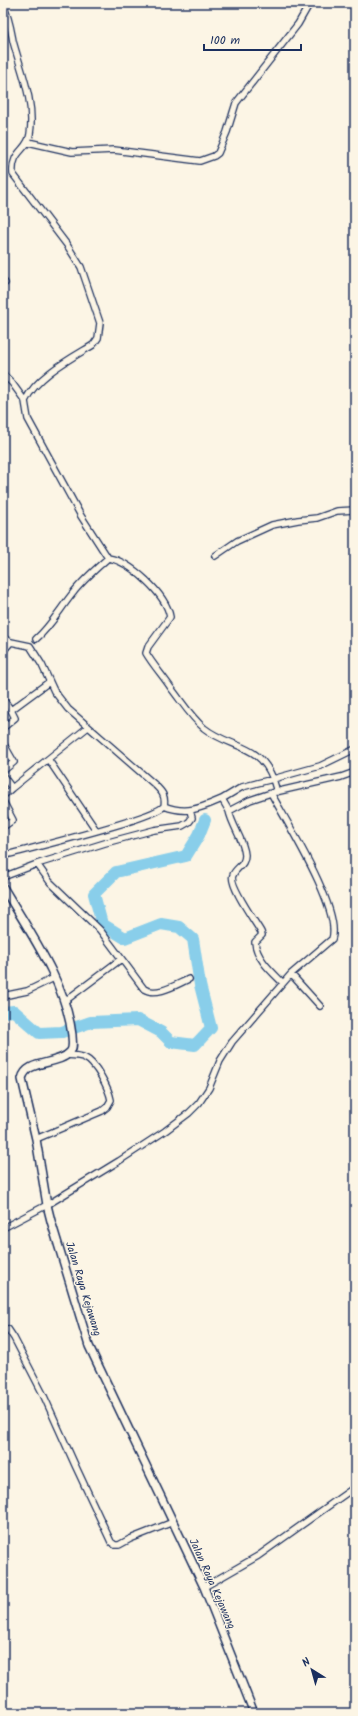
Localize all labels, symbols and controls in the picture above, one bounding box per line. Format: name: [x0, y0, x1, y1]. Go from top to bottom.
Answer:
scale bar: [204, 26, 301, 52]
text: 100 m: [210, 31, 241, 50]
street label: Jalan Raya Kejawang: [60, 1240, 106, 1338]
street label: Jalan Raya Kejawang: [184, 1536, 240, 1632]
north arrow: [292, 1650, 332, 1690]
text: N: [298, 1654, 315, 1672]

